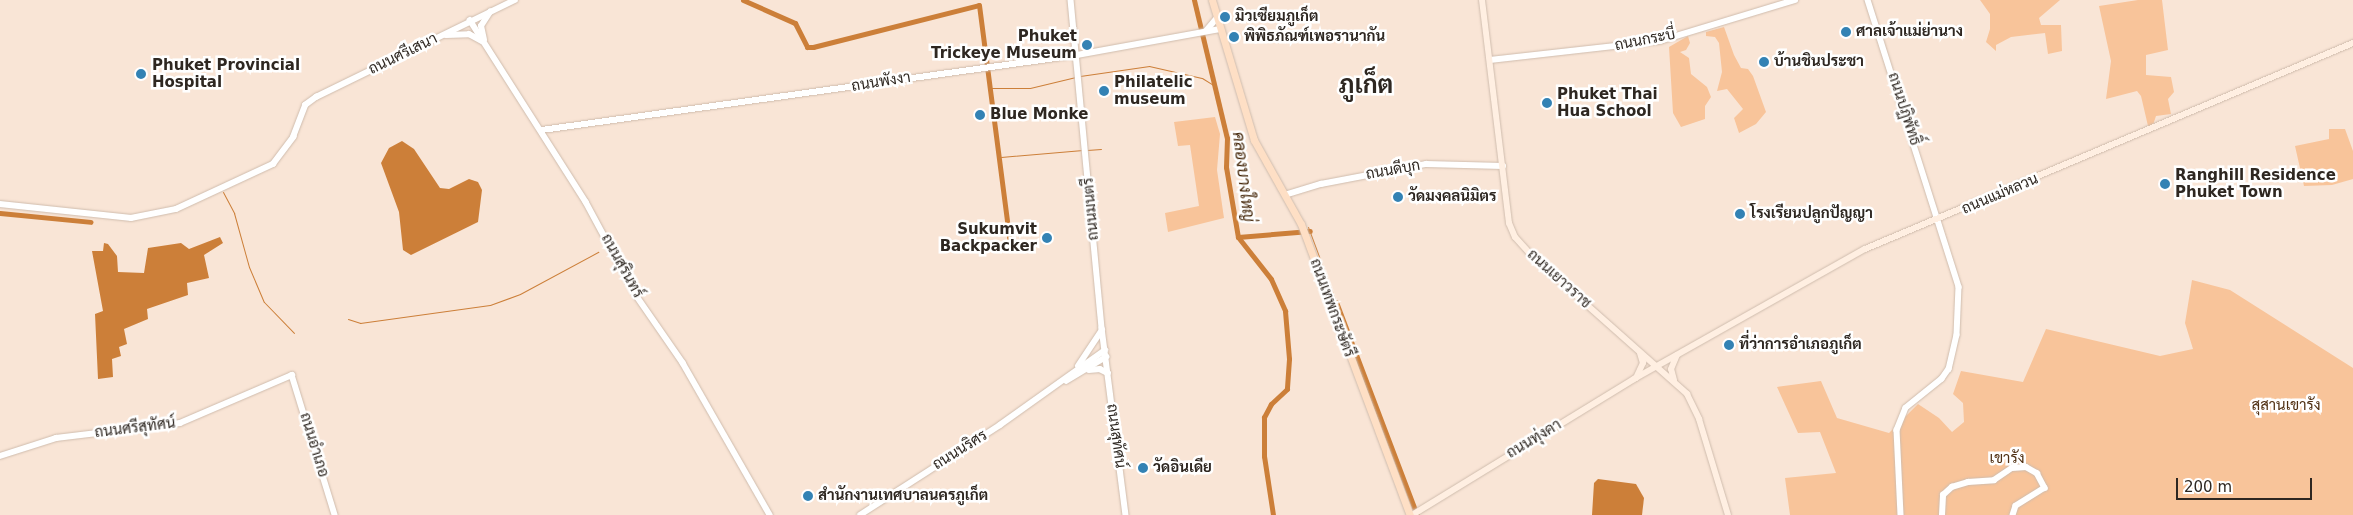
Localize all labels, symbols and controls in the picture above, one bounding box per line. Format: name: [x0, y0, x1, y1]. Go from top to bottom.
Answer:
place label: มิวเซียมภูเก็ต: [1235, 8, 1318, 26]
marker: มิวเซียมภูเก็ต: [1219, 11, 1231, 23]
place label: ศาลเจ้าแม่ย่านาง: [1856, 23, 1963, 41]
street label: ถนนกระบี่: [1613, 25, 1677, 55]
marker: ศาลเจ้าแม่ย่านาง: [1840, 26, 1852, 38]
place label: Phuket Trickeye Museum: [931, 27, 1077, 62]
place label: พิพิธภัณฑ์เพอรานากัน: [1244, 28, 1385, 46]
street label: ถนนศรีเสนา: [366, 30, 440, 78]
marker: พิพิธภัณฑ์เพอรานากัน: [1228, 31, 1240, 43]
marker: Phuket Trickeye Museum: [1081, 39, 1093, 51]
place label: บ้านชินประชา: [1774, 53, 1864, 71]
place label: Phuket Provincial Hospital: [152, 56, 300, 91]
marker: บ้านชินประชา: [1758, 56, 1770, 68]
marker: Phuket Provincial Hospital: [134, 67, 148, 81]
street label: ถนนพังงา: [850, 68, 912, 96]
district label: ภูเก็ต: [1339, 70, 1393, 100]
street label: ถนนปฏิพัทธิ์: [1884, 70, 1924, 148]
place label: Philatelic museum: [1114, 73, 1193, 108]
marker: Philatelic museum: [1098, 85, 1110, 97]
place label: Phuket Thai Hua School: [1557, 85, 1658, 120]
marker: Phuket Thai Hua School: [1541, 97, 1553, 109]
place label: Blue Monke: [990, 106, 1088, 124]
marker: Blue Monke: [974, 109, 986, 121]
water label: คลองบางใหญ่: [1228, 131, 1258, 223]
street label: ถนนดีบุก: [1364, 156, 1422, 184]
place label: Ranghill Residence Phuket Town: [2175, 166, 2336, 201]
street label: ถนนแม่หลวน: [1959, 170, 2041, 218]
street label: ถนนมนตรี: [1079, 177, 1103, 241]
marker: Ranghill Residence Phuket Town: [2159, 178, 2171, 190]
place label: วัดมงคลนิมิตร: [1408, 188, 1496, 206]
marker: วัดมงคลนิมิตร: [1392, 191, 1404, 203]
place label: โรงเรียนปลูกปัญญา: [1750, 205, 1873, 223]
marker: โรงเรียนปลูกปัญญา: [1734, 208, 1746, 220]
place label: Sukumvit Backpacker: [940, 220, 1037, 255]
street label: ถนนสุรินทร์: [597, 231, 647, 301]
marker: Sukumvit Backpacker: [1041, 232, 1053, 244]
street label: ถนนเยาวราช: [1523, 246, 1595, 312]
street label: ถนนเทพกระษัตรี: [1306, 256, 1358, 360]
place label: ที่ว่าการอำเภอภูเก็ต: [1739, 336, 1862, 354]
marker: ที่ว่าการอำเภอภูเก็ต: [1723, 339, 1735, 351]
park label: สุสานเขารัง: [2251, 397, 2321, 415]
street label: ถนนสุทัศน์: [1103, 403, 1129, 469]
street label: ถนนอำเภอ: [296, 411, 332, 479]
street label: ถนนศรีสุทัศน์: [94, 414, 176, 442]
street label: ถนนทุ่งคา: [1503, 416, 1565, 462]
street label: ถนนนริศร: [929, 426, 991, 474]
park label: เขารัง: [1990, 450, 2024, 468]
place label: วัดอินเดีย: [1153, 459, 1212, 477]
marker: วัดอินเดีย: [1137, 462, 1149, 474]
scale bar: [2178, 468, 2314, 500]
text: 200 m: [2184, 478, 2232, 496]
place label: สำนักงานเทศบาลนครภูเก็ต: [818, 487, 988, 505]
marker: สำนักงานเทศบาลนครภูเก็ต: [802, 490, 814, 502]

